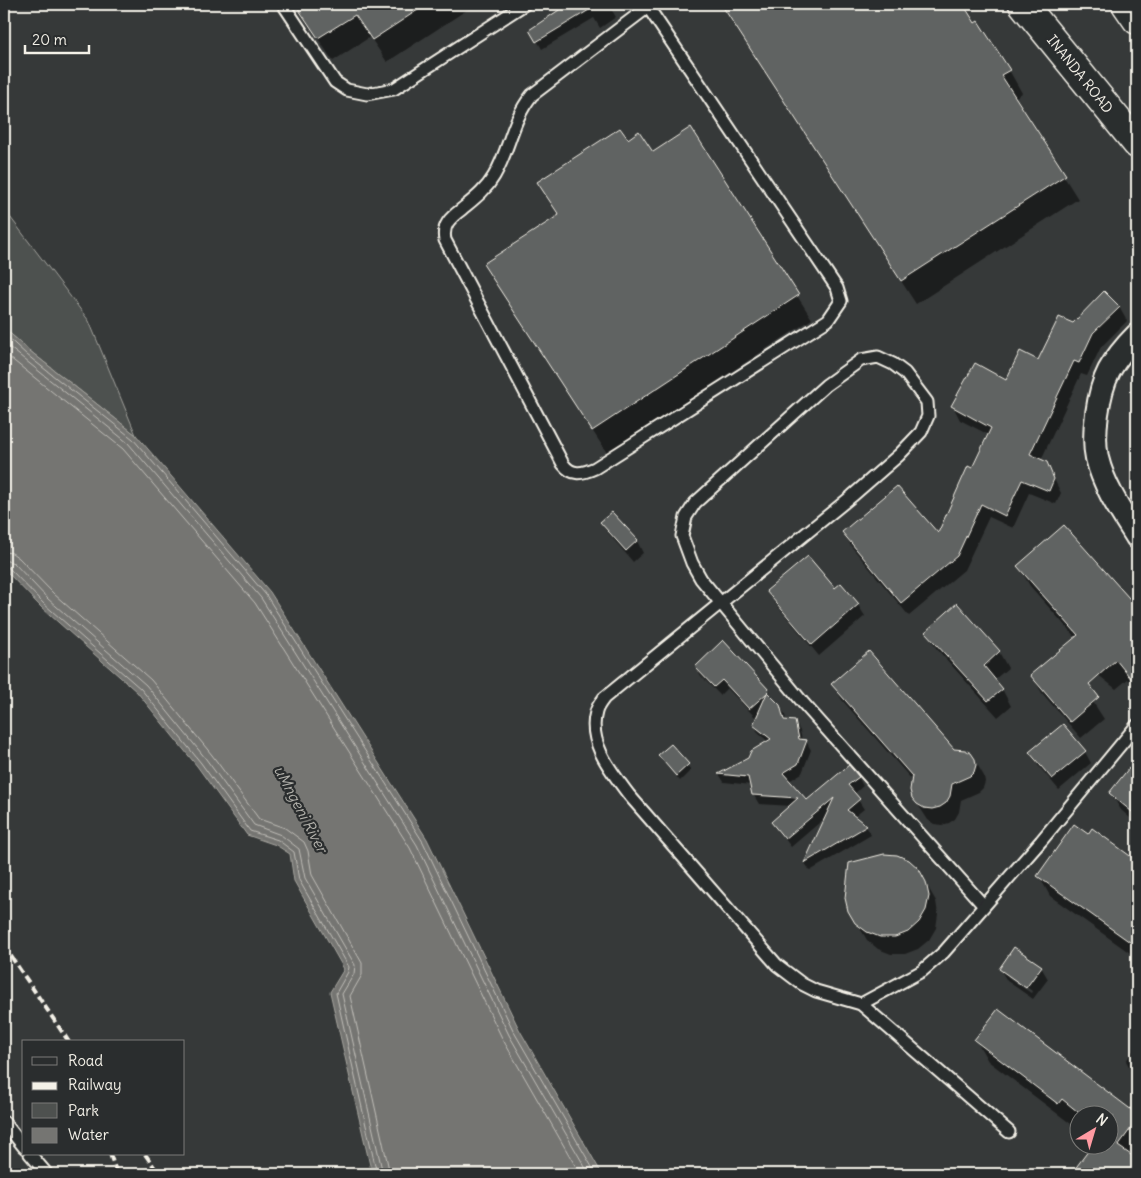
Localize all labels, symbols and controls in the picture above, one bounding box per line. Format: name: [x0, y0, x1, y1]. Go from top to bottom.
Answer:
scale bar: [25, 22, 89, 54]
text: 20 m: [32, 30, 67, 49]
street label: INANDA ROAD: [1043, 31, 1117, 117]
water label: uMngeni River: [270, 762, 333, 857]
legend: [22, 1040, 185, 1156]
text: Road: [68, 1051, 103, 1070]
text: Railway: [68, 1075, 122, 1094]
text: Park: [68, 1101, 99, 1120]
north arrow: [1068, 1106, 1118, 1156]
text: N: [1093, 1110, 1111, 1130]
text: Water: [68, 1125, 109, 1144]

